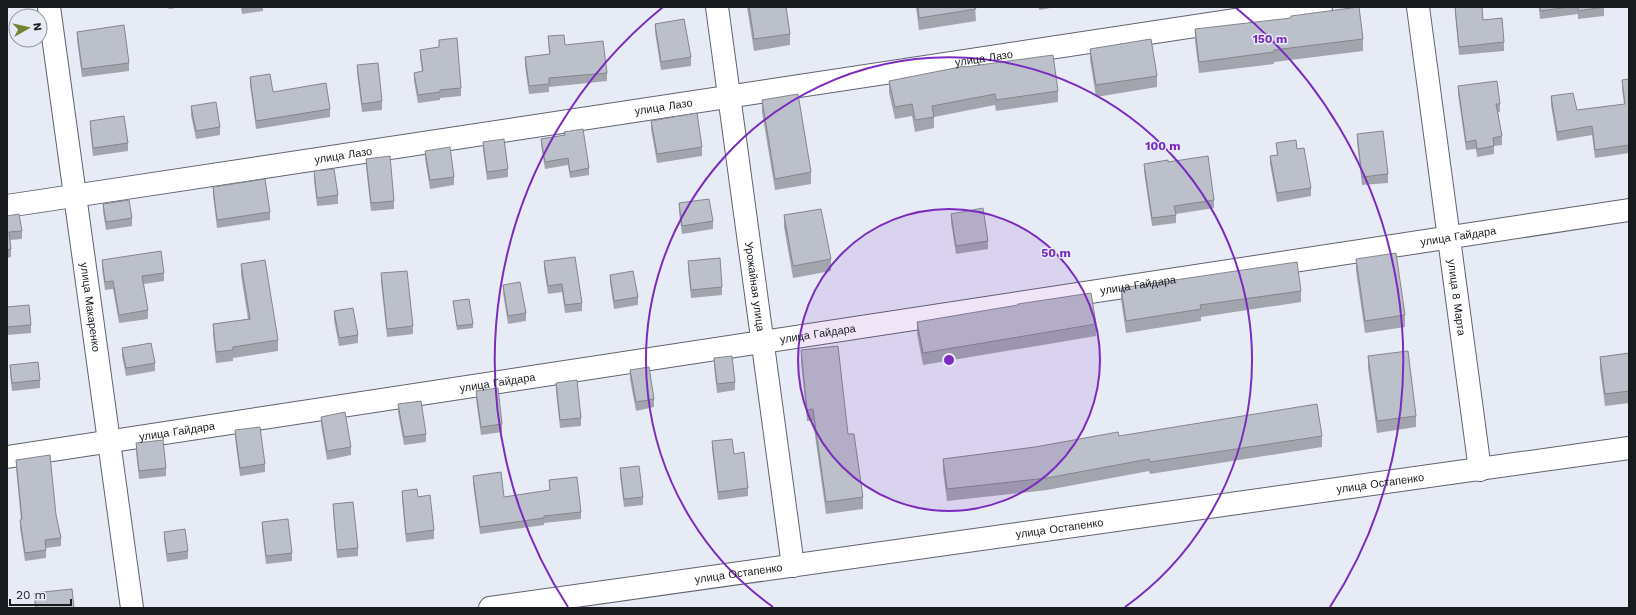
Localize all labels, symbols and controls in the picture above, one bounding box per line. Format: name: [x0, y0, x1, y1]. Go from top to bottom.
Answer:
north arrow: [8, 8, 48, 48]
text: N: [30, 22, 44, 32]
text: 150 m: [1253, 32, 1287, 46]
street label: улица Лазо: [954, 48, 1014, 69]
street label: улица Лазо: [634, 96, 693, 118]
text: 100 m: [1145, 139, 1181, 153]
street label: улица Лазо: [313, 145, 373, 166]
street label: улица Гайдара: [1420, 224, 1498, 249]
street label: Урожайная улица: [742, 241, 767, 333]
text: 50 m: [1041, 246, 1071, 260]
street label: улица 8 Марта: [1445, 258, 1468, 337]
street label: улица Макаренко: [77, 262, 103, 353]
street label: улица Гайдара: [1099, 273, 1178, 297]
street label: улица Гайдара: [779, 322, 857, 346]
centre of rings: [942, 353, 956, 367]
street label: улица Гайдара: [459, 371, 537, 395]
street label: улица Гайдара: [138, 419, 217, 444]
street label: улица Остапенко: [1336, 471, 1425, 496]
street label: улица Остапенко: [1015, 516, 1104, 541]
street label: улица Остапенко: [694, 561, 783, 586]
scale bar: [10, 581, 71, 607]
text: 20 m: [16, 588, 46, 602]

